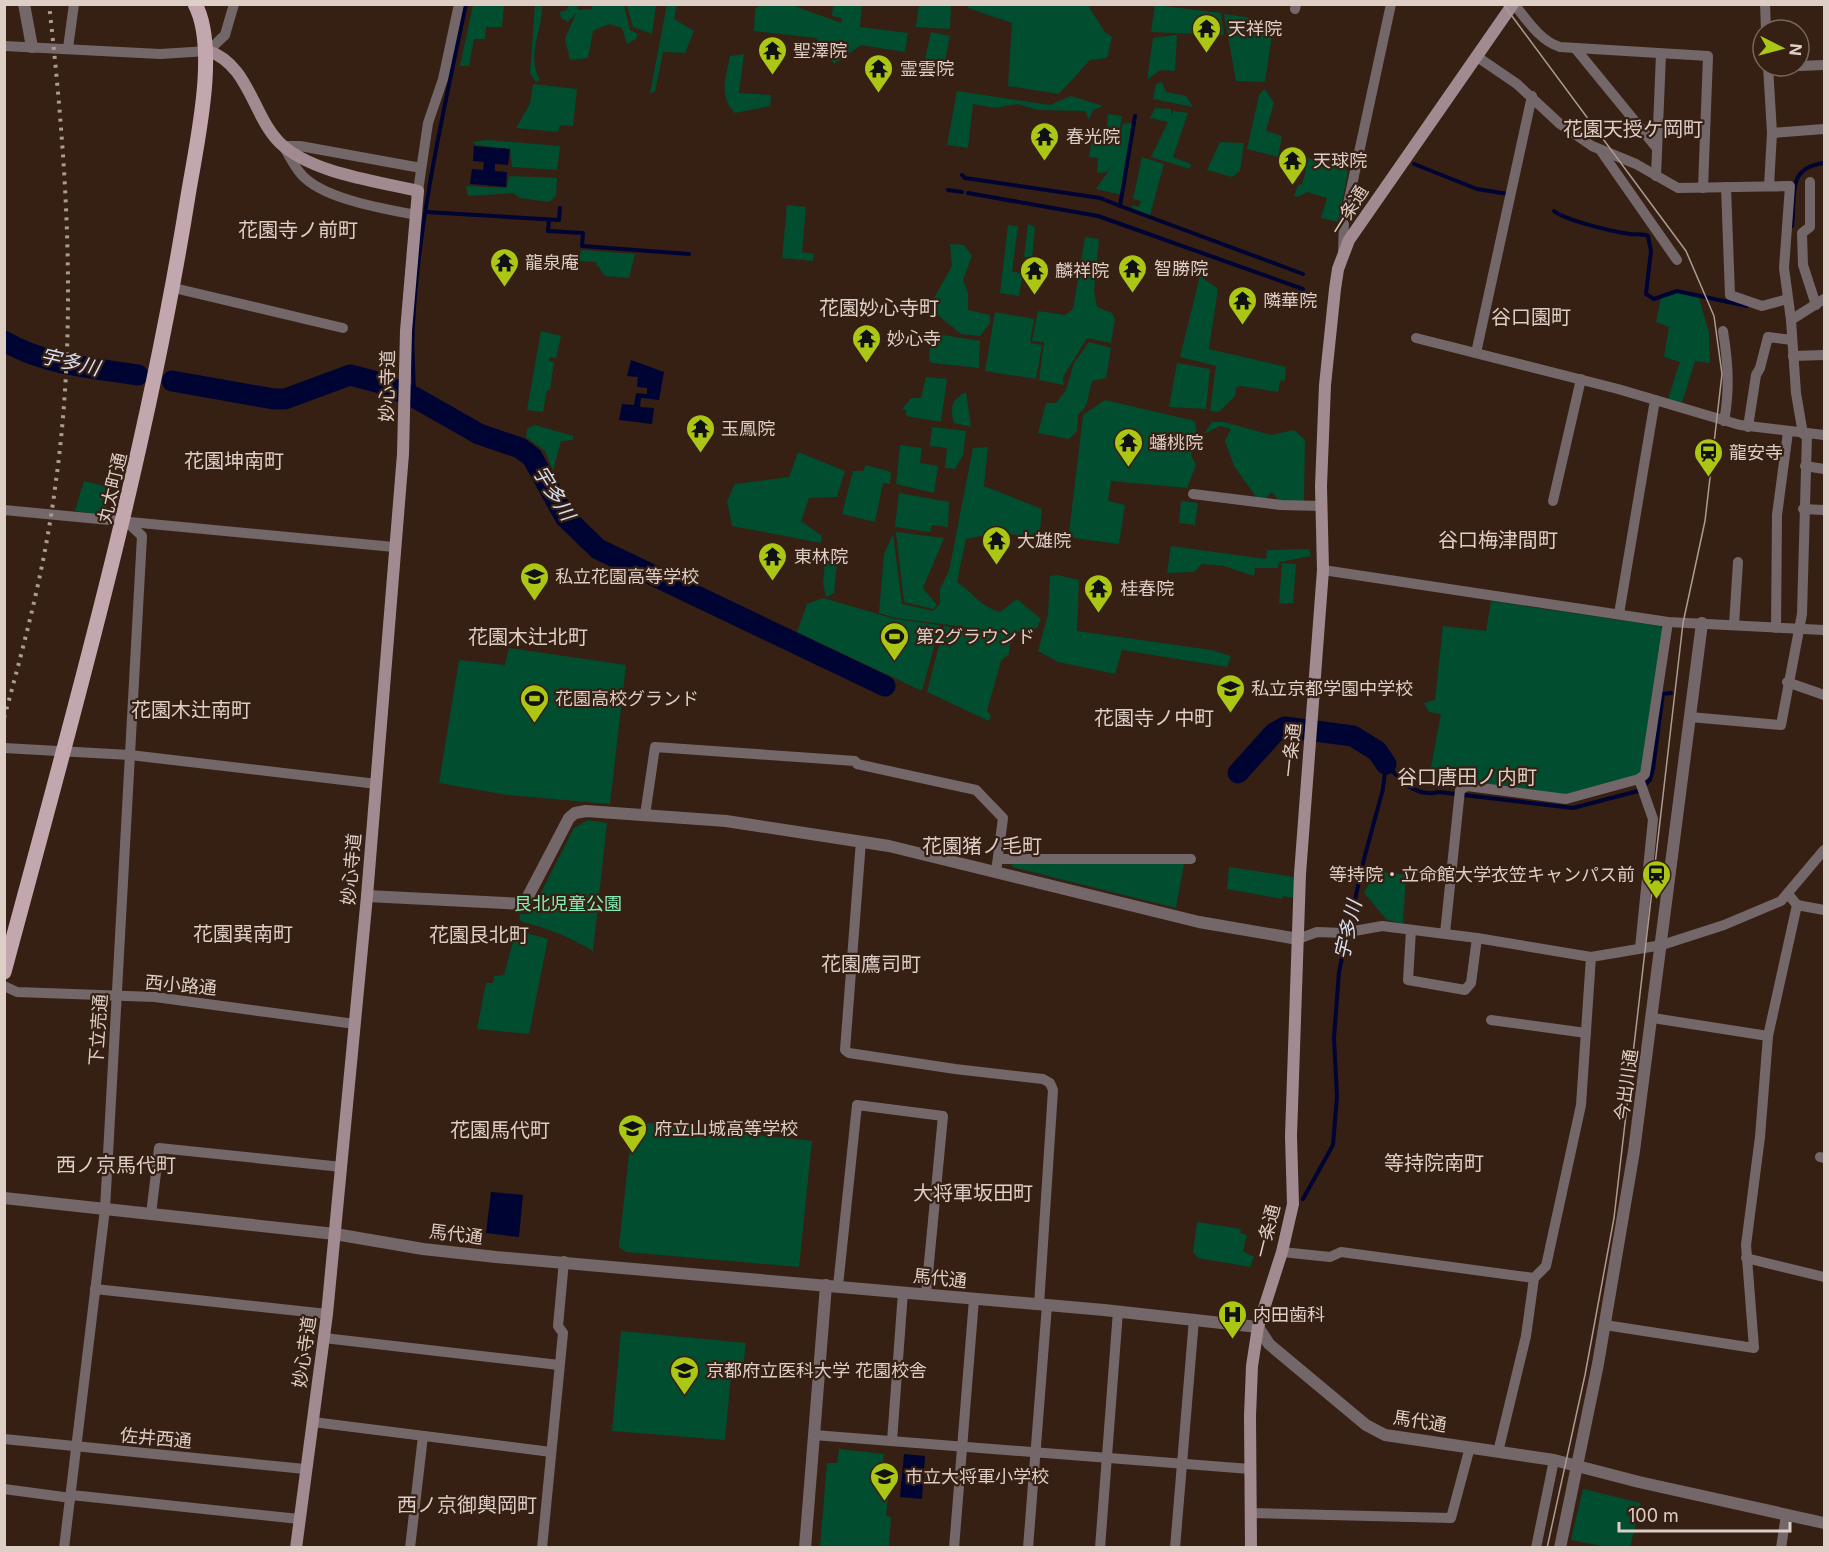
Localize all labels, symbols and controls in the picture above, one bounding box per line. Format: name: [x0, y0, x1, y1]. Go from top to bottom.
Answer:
temple icon: 天祥院: [1191, 12, 1223, 54]
place label: 天祥院: [1228, 18, 1282, 39]
north arrow: [1751, 18, 1811, 78]
temple icon: 聖澤院: [756, 34, 788, 76]
place label: 聖澤院: [793, 40, 847, 61]
text: N: [1785, 42, 1807, 57]
temple icon: 霊雲院: [863, 52, 895, 94]
place label: 霊雲院: [900, 58, 954, 79]
district label: 花園天授ケ岡町: [1563, 117, 1703, 141]
temple icon: 春光院: [1029, 120, 1061, 162]
place label: 春光院: [1066, 126, 1120, 147]
temple icon: 天球院: [1276, 144, 1308, 186]
place label: 天球院: [1313, 150, 1367, 171]
street label: 一条通: [1326, 182, 1372, 238]
district label: 花園寺ノ前町: [238, 218, 358, 242]
temple icon: 龍泉庵: [488, 246, 520, 288]
place label: 龍泉庵: [525, 252, 579, 273]
temple icon: 智勝院: [1117, 252, 1149, 294]
temple icon: 麟祥院: [1018, 254, 1050, 296]
place label: 智勝院: [1154, 258, 1208, 279]
place label: 麟祥院: [1055, 260, 1109, 281]
temple icon: 隣華院: [1226, 284, 1258, 326]
place label: 隣華院: [1263, 290, 1317, 311]
district label: 花園妙心寺町: [819, 296, 939, 320]
district label: 谷口園町: [1491, 305, 1571, 329]
temple icon: 妙心寺: [850, 322, 882, 364]
place label: 妙心寺: [887, 328, 941, 349]
water label: 宇多川: [38, 344, 104, 381]
street label: 妙心寺道: [376, 350, 398, 422]
temple icon: 玉鳳院: [684, 412, 716, 454]
place label: 玉鳳院: [721, 418, 775, 439]
temple icon: 蟠桃院: [1112, 426, 1144, 468]
place label: 蟠桃院: [1149, 432, 1203, 453]
station icon: 龍安寺: [1692, 436, 1724, 478]
place label: 龍安寺: [1729, 442, 1783, 463]
district label: 花園坤南町: [184, 449, 284, 473]
street label: 丸太町通: [94, 451, 130, 525]
water label: 宇多川: [528, 461, 581, 526]
temple icon: 大雄院: [980, 524, 1012, 566]
district label: 谷口梅津間町: [1438, 528, 1558, 552]
place label: 大雄院: [1017, 530, 1071, 551]
temple icon: 東林院: [757, 540, 789, 582]
place label: 東林院: [794, 546, 848, 567]
school or university icon: 私立花園高等学校: [518, 560, 550, 602]
place label: 私立花園高等学校: [555, 566, 699, 587]
temple icon: 桂春院: [1083, 572, 1115, 614]
place label: 桂春院: [1120, 578, 1174, 599]
sports icon: 第2グラウンド: [879, 620, 911, 662]
district label: 花園木辻北町: [468, 625, 588, 649]
place label: 第2グラウンド: [916, 626, 1035, 647]
school or university icon: 私立京都学園中学校: [1214, 672, 1246, 714]
place label: 私立京都学園中学校: [1251, 678, 1413, 699]
sports icon: 花園高校グランド: [518, 682, 550, 724]
place label: 花園高校グランド: [555, 688, 699, 709]
district label: 花園木辻南町: [131, 698, 251, 722]
district label: 花園寺ノ中町: [1094, 706, 1214, 730]
street label: 一条通: [1278, 722, 1304, 778]
district label: 谷口唐田ノ内町: [1397, 765, 1537, 789]
street label: 妙心寺道: [337, 832, 365, 906]
district label: 花園猪ノ毛町: [922, 834, 1042, 858]
station icon: 等持院・立命館大学衣笠キャンパス前: [1640, 858, 1672, 900]
place label: 等持院・立命館大学衣笠キャンパス前: [1329, 864, 1635, 885]
park label: 艮北児童公園: [514, 893, 622, 914]
water label: 宇多川: [1330, 896, 1367, 962]
district label: 花園巽南町: [193, 922, 293, 946]
district label: 花園艮北町: [429, 923, 529, 947]
district label: 花園鷹司町: [821, 952, 921, 976]
street label: 西小路通: [144, 971, 218, 999]
street label: 下立売通: [85, 993, 111, 1067]
street label: 今出川通: [1611, 1048, 1641, 1122]
school or university icon: 府立山城高等学校: [617, 1112, 649, 1154]
district label: 花園馬代町: [450, 1118, 550, 1142]
place label: 府立山城高等学校: [654, 1118, 798, 1139]
district label: 等持院南町: [1384, 1151, 1484, 1175]
district label: 西ノ京馬代町: [56, 1153, 176, 1177]
district label: 大将軍坂田町: [913, 1181, 1033, 1205]
street label: 一条通: [1250, 1202, 1284, 1260]
street label: 馬代通: [428, 1220, 484, 1248]
street label: 馬代通: [912, 1265, 968, 1291]
hospital icon: 内田歯科: [1216, 1298, 1248, 1340]
place label: 内田歯科: [1253, 1304, 1325, 1325]
street label: 妙心寺道: [289, 1315, 319, 1389]
school or university icon: 京都府立医科大学 花園校舎: [669, 1354, 701, 1396]
place label: 京都府立医科大学 花園校舎: [706, 1360, 927, 1381]
street label: 馬代通: [1392, 1406, 1448, 1436]
street label: 佐井西通: [119, 1424, 193, 1452]
school or university icon: 市立大将軍小学校: [868, 1460, 900, 1502]
place label: 市立大将軍小学校: [905, 1466, 1049, 1487]
district label: 西ノ京御輿岡町: [397, 1493, 537, 1517]
scale bar: [1619, 1495, 1790, 1533]
text: 100 m: [1628, 1505, 1679, 1526]

